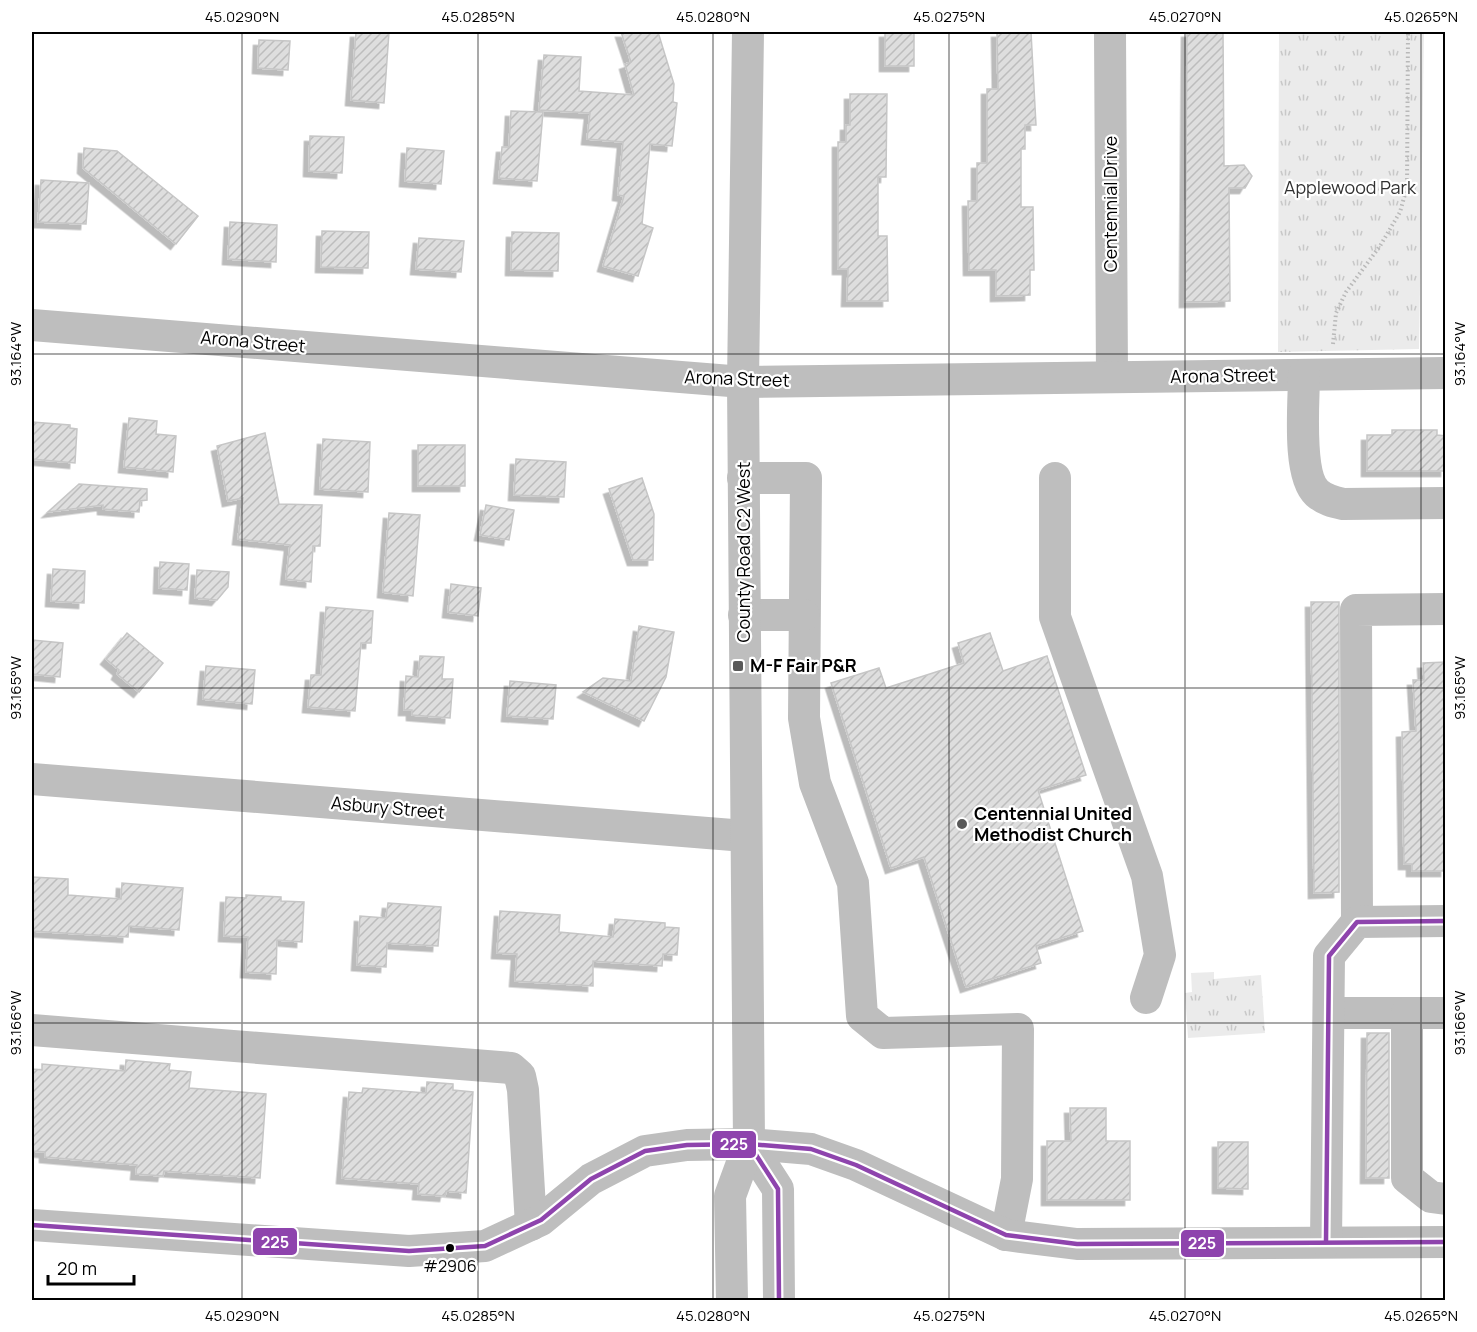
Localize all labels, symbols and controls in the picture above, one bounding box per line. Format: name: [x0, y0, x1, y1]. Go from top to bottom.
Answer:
text: 45.0290°N: [205, 6, 279, 27]
text: 45.0285°N: [441, 6, 515, 27]
text: 45.0280°N: [676, 6, 750, 27]
text: 45.0275°N: [913, 6, 985, 27]
text: 45.0270°N: [1149, 6, 1221, 27]
text: 45.0265°N: [1384, 6, 1458, 27]
street label: Centennial Drive: [1098, 136, 1122, 272]
park label: Applewood Park: [1284, 175, 1417, 199]
text: 93.164°W: [5, 322, 26, 386]
text: 93.164°W: [1449, 322, 1470, 386]
street label: Arona Street: [199, 324, 307, 358]
street label: Arona Street: [1170, 362, 1276, 388]
street label: Arona Street: [684, 364, 790, 392]
street label: County Road C2 West: [731, 462, 755, 642]
place label: M-F Fair P&R: [750, 653, 857, 677]
text: 93.165°W: [5, 656, 26, 720]
text: 93.165°W: [1449, 656, 1470, 720]
marker: M-F Fair P&R: [731, 659, 745, 673]
street label: Asbury Street: [330, 790, 446, 824]
place label: Centennial United Methodist Church: [974, 801, 1132, 846]
marker: Centennial United Methodist Church: [955, 817, 969, 831]
text: 93.166°W: [5, 991, 26, 1055]
text: 93.166°W: [1449, 991, 1470, 1055]
line badge: 225: [711, 1130, 757, 1159]
text: 225: [720, 1133, 748, 1155]
line badge: 225: [252, 1227, 298, 1256]
line badge: 225: [1180, 1229, 1225, 1258]
text: 225: [261, 1231, 289, 1253]
text: 225: [1188, 1232, 1216, 1254]
marker: #2906: [444, 1242, 456, 1254]
scale bar: [48, 1248, 134, 1286]
place label: #2906: [423, 1255, 477, 1277]
text: 20 m: [57, 1256, 97, 1280]
text: 45.0290°N: [205, 1305, 279, 1326]
text: 45.0285°N: [441, 1305, 515, 1326]
text: 45.0280°N: [676, 1305, 750, 1326]
text: 45.0275°N: [913, 1305, 985, 1326]
text: 45.0270°N: [1149, 1305, 1221, 1326]
text: 45.0265°N: [1384, 1305, 1458, 1326]

